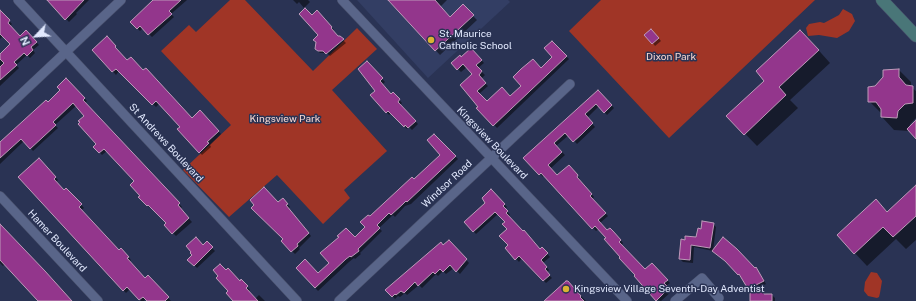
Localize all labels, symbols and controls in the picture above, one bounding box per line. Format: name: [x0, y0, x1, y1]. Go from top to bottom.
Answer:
north arrow: [16, 16, 56, 56]
place label: St. Maurice Catholic School: [439, 28, 512, 52]
text: N: [18, 35, 32, 48]
marker: St. Maurice Catholic School: [426, 35, 436, 45]
park label: Dixon Park: [646, 51, 696, 63]
street label: St Andrews Boulevard: [126, 101, 206, 185]
street label: Kingsview Boulevard: [454, 104, 530, 182]
park label: Kingsview Park: [250, 113, 320, 125]
street label: Windsor Road: [419, 158, 475, 210]
street label: Hamer Boulevard: [25, 207, 89, 275]
place label: Kingsview Village Seventh-Day Adventist: [574, 283, 765, 295]
marker: Kingsview Village Seventh-Day Adventist: [561, 284, 571, 294]

